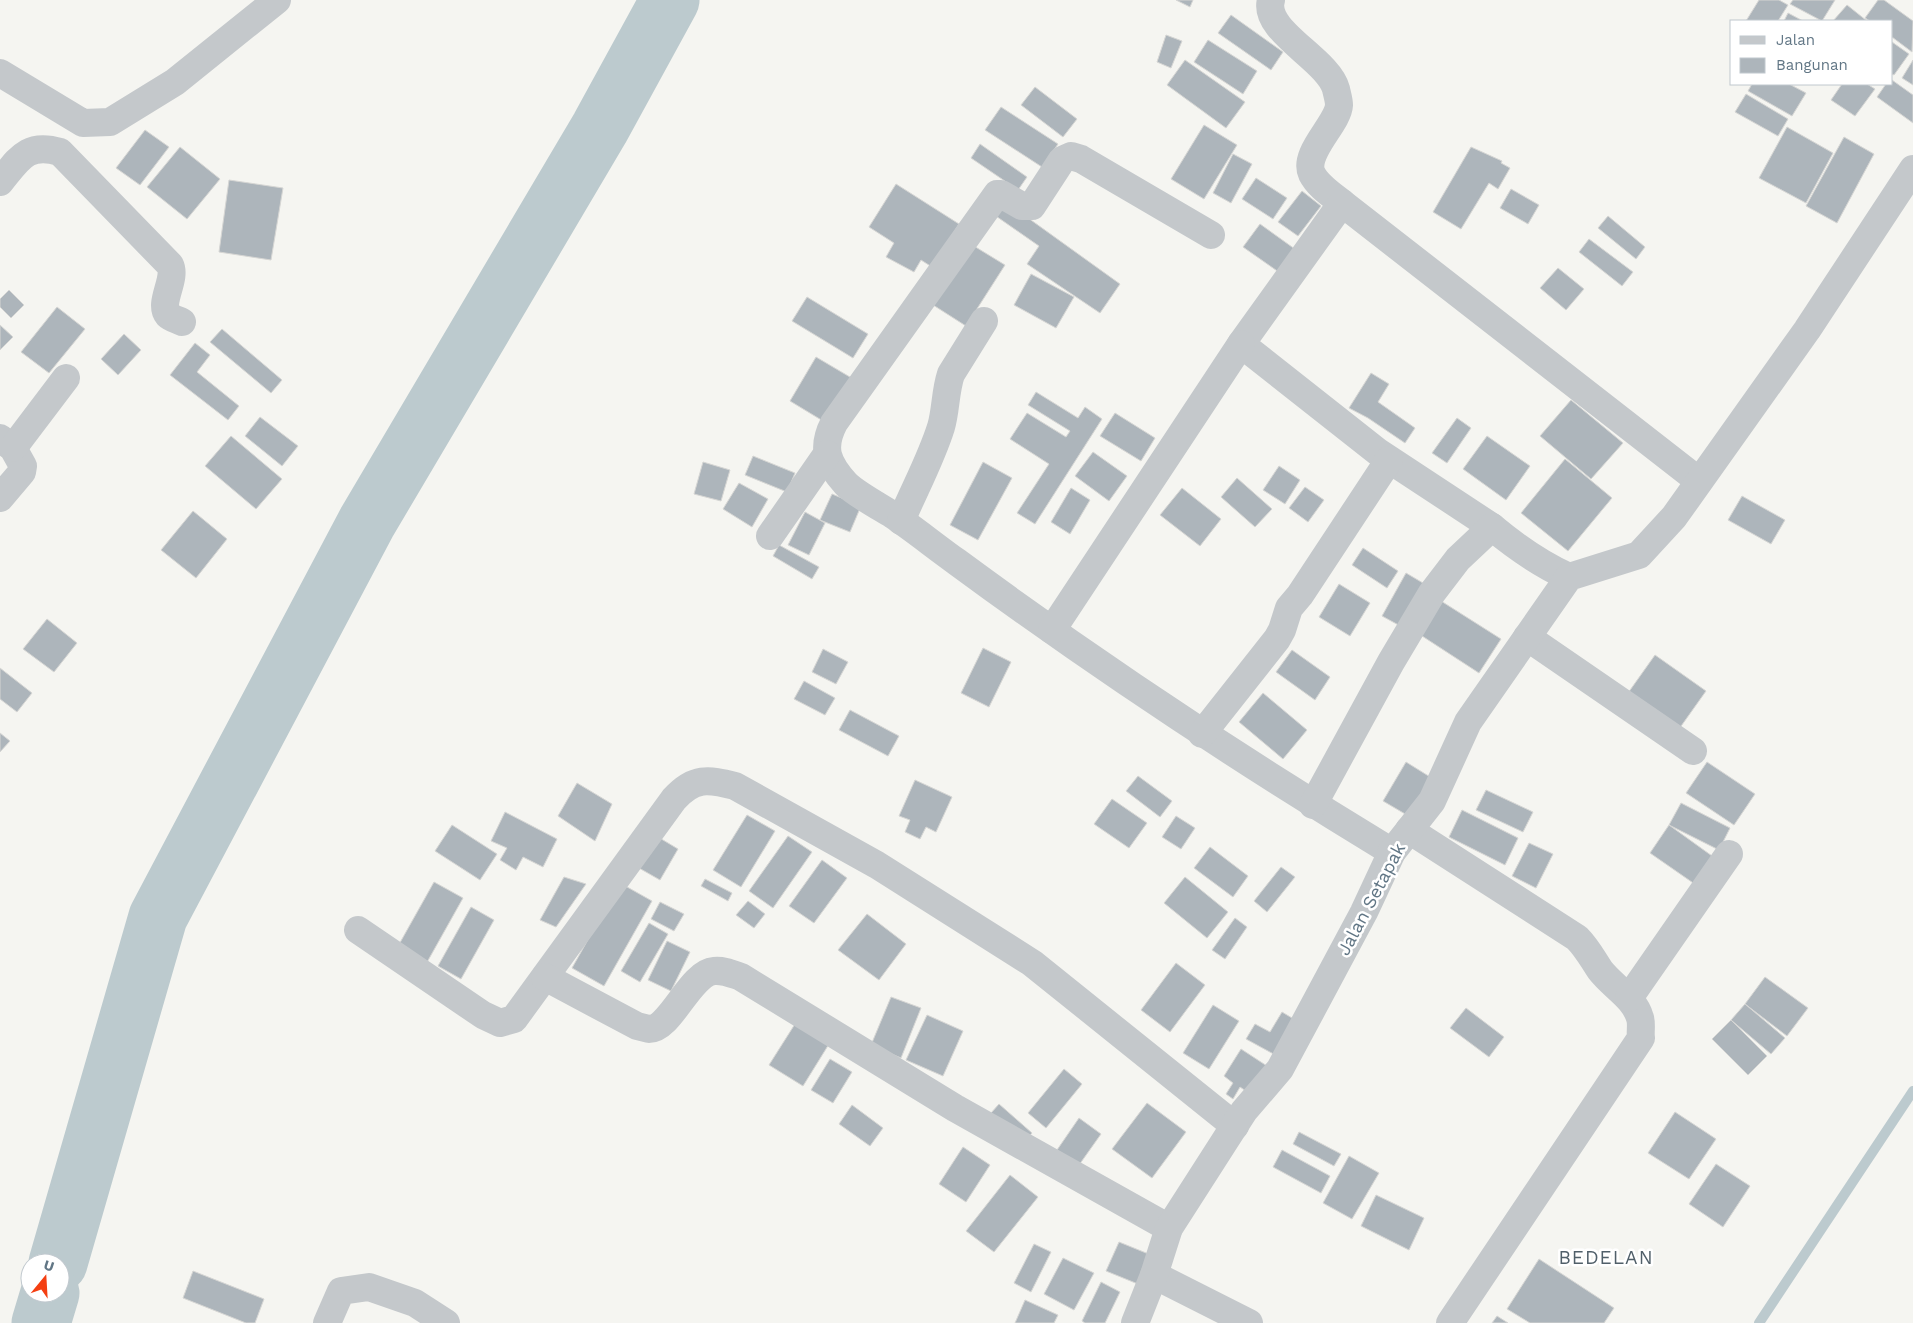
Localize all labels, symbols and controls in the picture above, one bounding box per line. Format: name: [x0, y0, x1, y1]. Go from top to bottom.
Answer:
legend: [1730, 20, 1893, 85]
text: Jalan: [1776, 31, 1815, 49]
text: Bangunan: [1776, 56, 1848, 74]
street label: Jalan Setapak: [1333, 839, 1409, 959]
district label: BEDELAN: [1558, 1246, 1654, 1269]
north arrow: [20, 1253, 70, 1303]
text: U: [42, 1256, 56, 1275]

